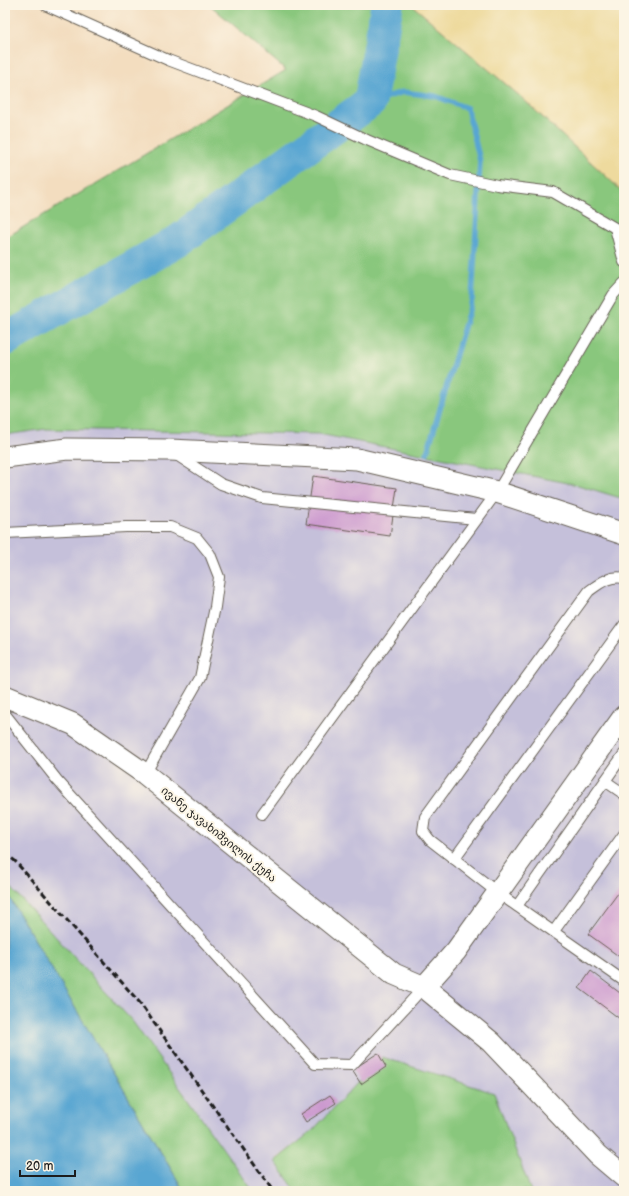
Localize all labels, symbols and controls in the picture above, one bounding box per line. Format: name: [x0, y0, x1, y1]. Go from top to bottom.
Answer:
street label: ივანე ჯავახიშვილის ქუჩა: [159, 784, 279, 885]
scale bar: [20, 1152, 75, 1178]
text: 20 m: [26, 1159, 53, 1174]

